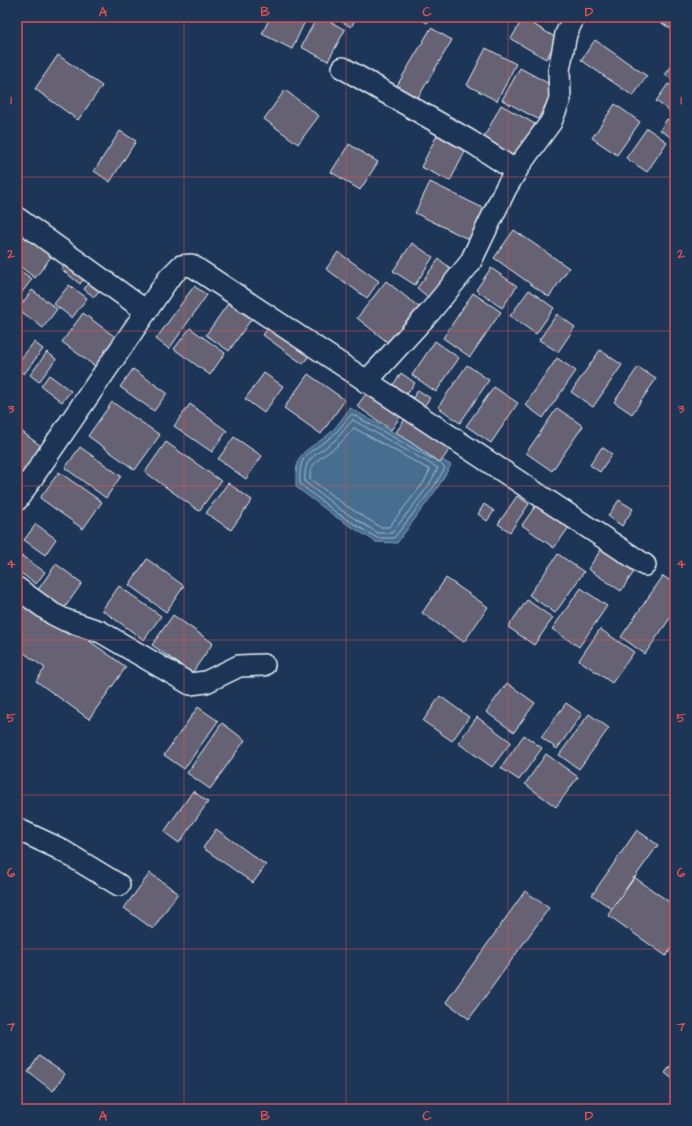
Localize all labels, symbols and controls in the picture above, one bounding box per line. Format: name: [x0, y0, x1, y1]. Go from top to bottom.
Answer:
text: A: [99, 3, 108, 21]
text: B: [260, 3, 270, 21]
text: C: [422, 3, 432, 21]
text: D: [585, 3, 594, 21]
text: 1: [10, 91, 12, 109]
text: 1: [680, 91, 682, 109]
text: 2: [6, 245, 15, 263]
text: 2: [676, 245, 685, 263]
text: 3: [7, 400, 15, 418]
text: 3: [677, 400, 685, 418]
text: 4: [7, 555, 16, 573]
text: 4: [677, 555, 686, 573]
text: 5: [6, 709, 16, 727]
text: 5: [676, 709, 686, 727]
text: 6: [7, 864, 16, 882]
text: 6: [677, 864, 686, 882]
text: 7: [6, 1018, 16, 1036]
text: 7: [676, 1018, 686, 1036]
text: A: [99, 1107, 108, 1125]
text: B: [260, 1107, 270, 1125]
text: C: [422, 1107, 432, 1125]
text: D: [585, 1107, 594, 1125]

